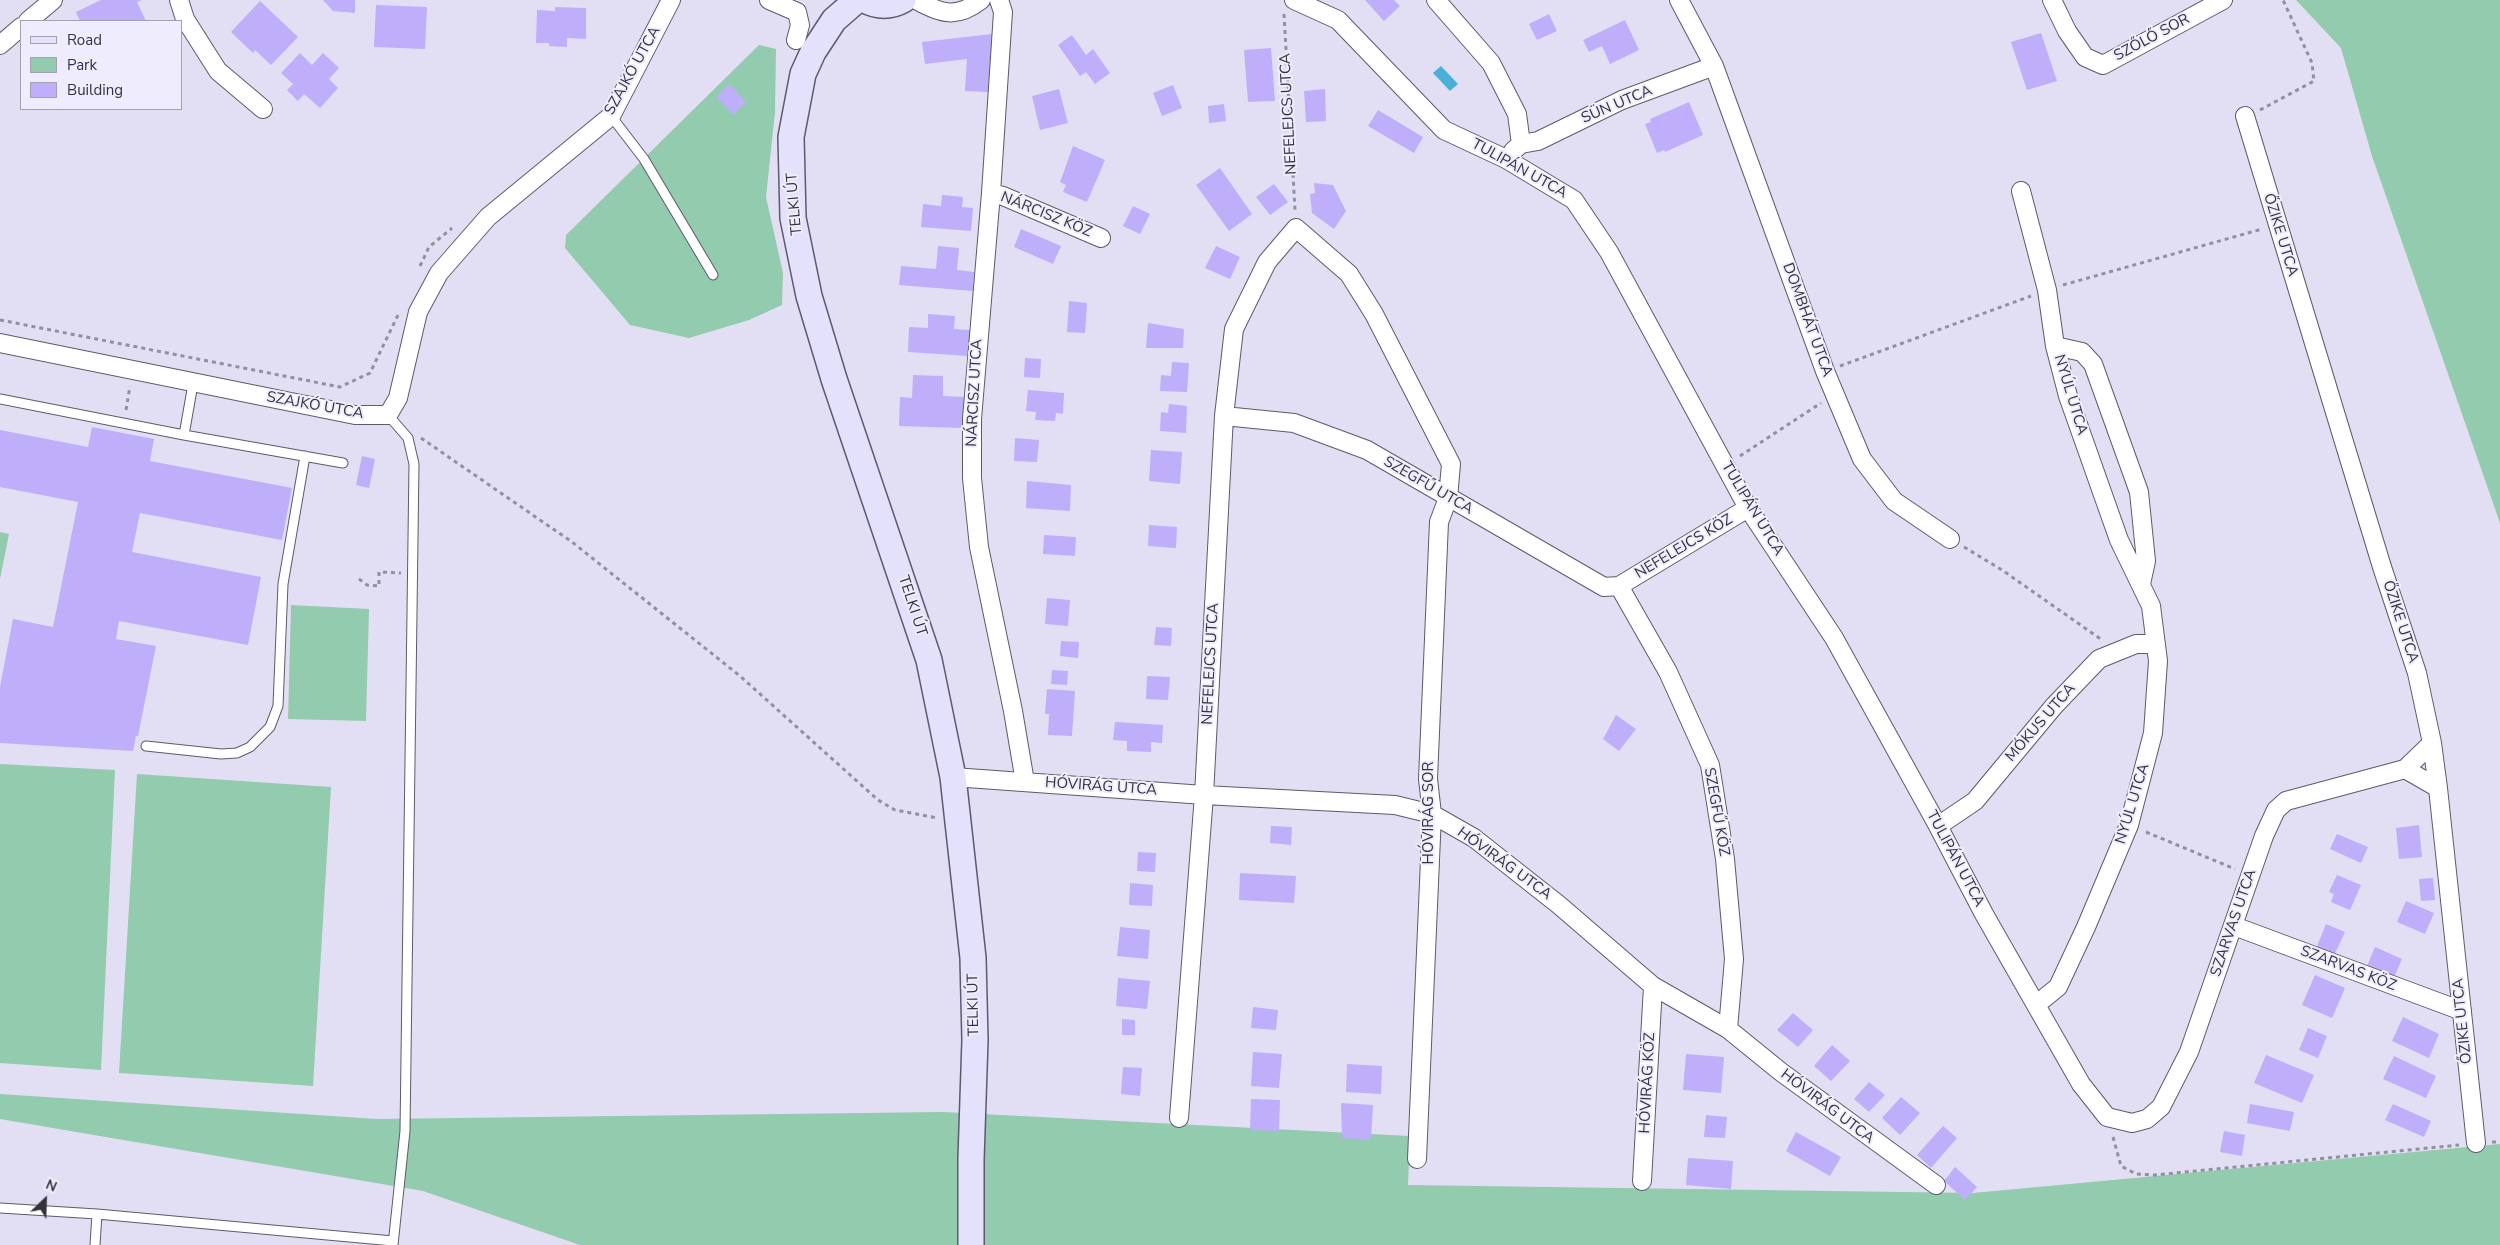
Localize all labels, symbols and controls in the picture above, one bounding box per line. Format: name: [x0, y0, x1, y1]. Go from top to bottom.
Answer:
street label: SZŐLŐ SOR: [2111, 11, 2193, 65]
legend: [20, 20, 182, 110]
street label: SZAJKÓ UTCA: [601, 24, 665, 118]
text: Road: [67, 30, 102, 50]
street label: NEFELEJCS UTCA: [1277, 53, 1301, 175]
text: Park: [67, 55, 97, 75]
text: Building: [67, 80, 123, 100]
street label: SÜN UTCA: [1579, 82, 1655, 128]
street label: TULIPÁN UTCA: [1468, 135, 1570, 203]
street label: TELKI ÚT: [783, 172, 807, 236]
street label: NÁRCISZ KÖZ: [998, 189, 1094, 241]
street label: ŐZIKE UTCA: [2259, 191, 2301, 279]
street label: DOMBHÁT UTCA: [1778, 261, 1836, 379]
street label: NÁRCISZ UTCA: [963, 339, 987, 447]
street label: NYÚL UTCA: [2049, 353, 2091, 437]
street label: SZAJKÓ UTCA: [265, 389, 365, 423]
street label: SZEGFŰ UTCA: [1380, 453, 1476, 519]
street label: TULIPÁN UTCA: [1717, 459, 1787, 559]
street label: NEFELEJCS KÖZ: [1632, 511, 1736, 583]
street label: TELKI ÚT: [894, 573, 930, 639]
street label: ŐZIKE UTCA: [2378, 578, 2422, 666]
street label: NEFELEJCS UTCA: [1199, 603, 1223, 725]
street label: MÓKUS UTCA: [2002, 680, 2080, 766]
street label: HÓVIRÁG SOR: [1420, 762, 1438, 864]
street label: NYÚL UTCA: [2112, 762, 2154, 846]
street label: SZEGFŰ KÖZ: [1699, 766, 1733, 858]
street label: HÓVIRÁG UTCA: [1044, 774, 1158, 800]
street label: TULIPÁN UTCA: [1922, 808, 1988, 910]
street label: HÓVIRÁG UTCA: [1453, 824, 1555, 904]
street label: SZARVAS UTCA: [2207, 867, 2261, 979]
street label: SZARVAS KÖZ: [2298, 942, 2398, 996]
street label: TELKI ÚT: [964, 973, 984, 1037]
street label: ŐZIKE UTCA: [2450, 977, 2476, 1065]
street label: HÓVIRÁG KÖZ: [1636, 1032, 1660, 1134]
street label: HÓVIRÁG UTCA: [1777, 1066, 1877, 1148]
north arrow: [20, 1175, 70, 1225]
text: N: [43, 1175, 60, 1197]

